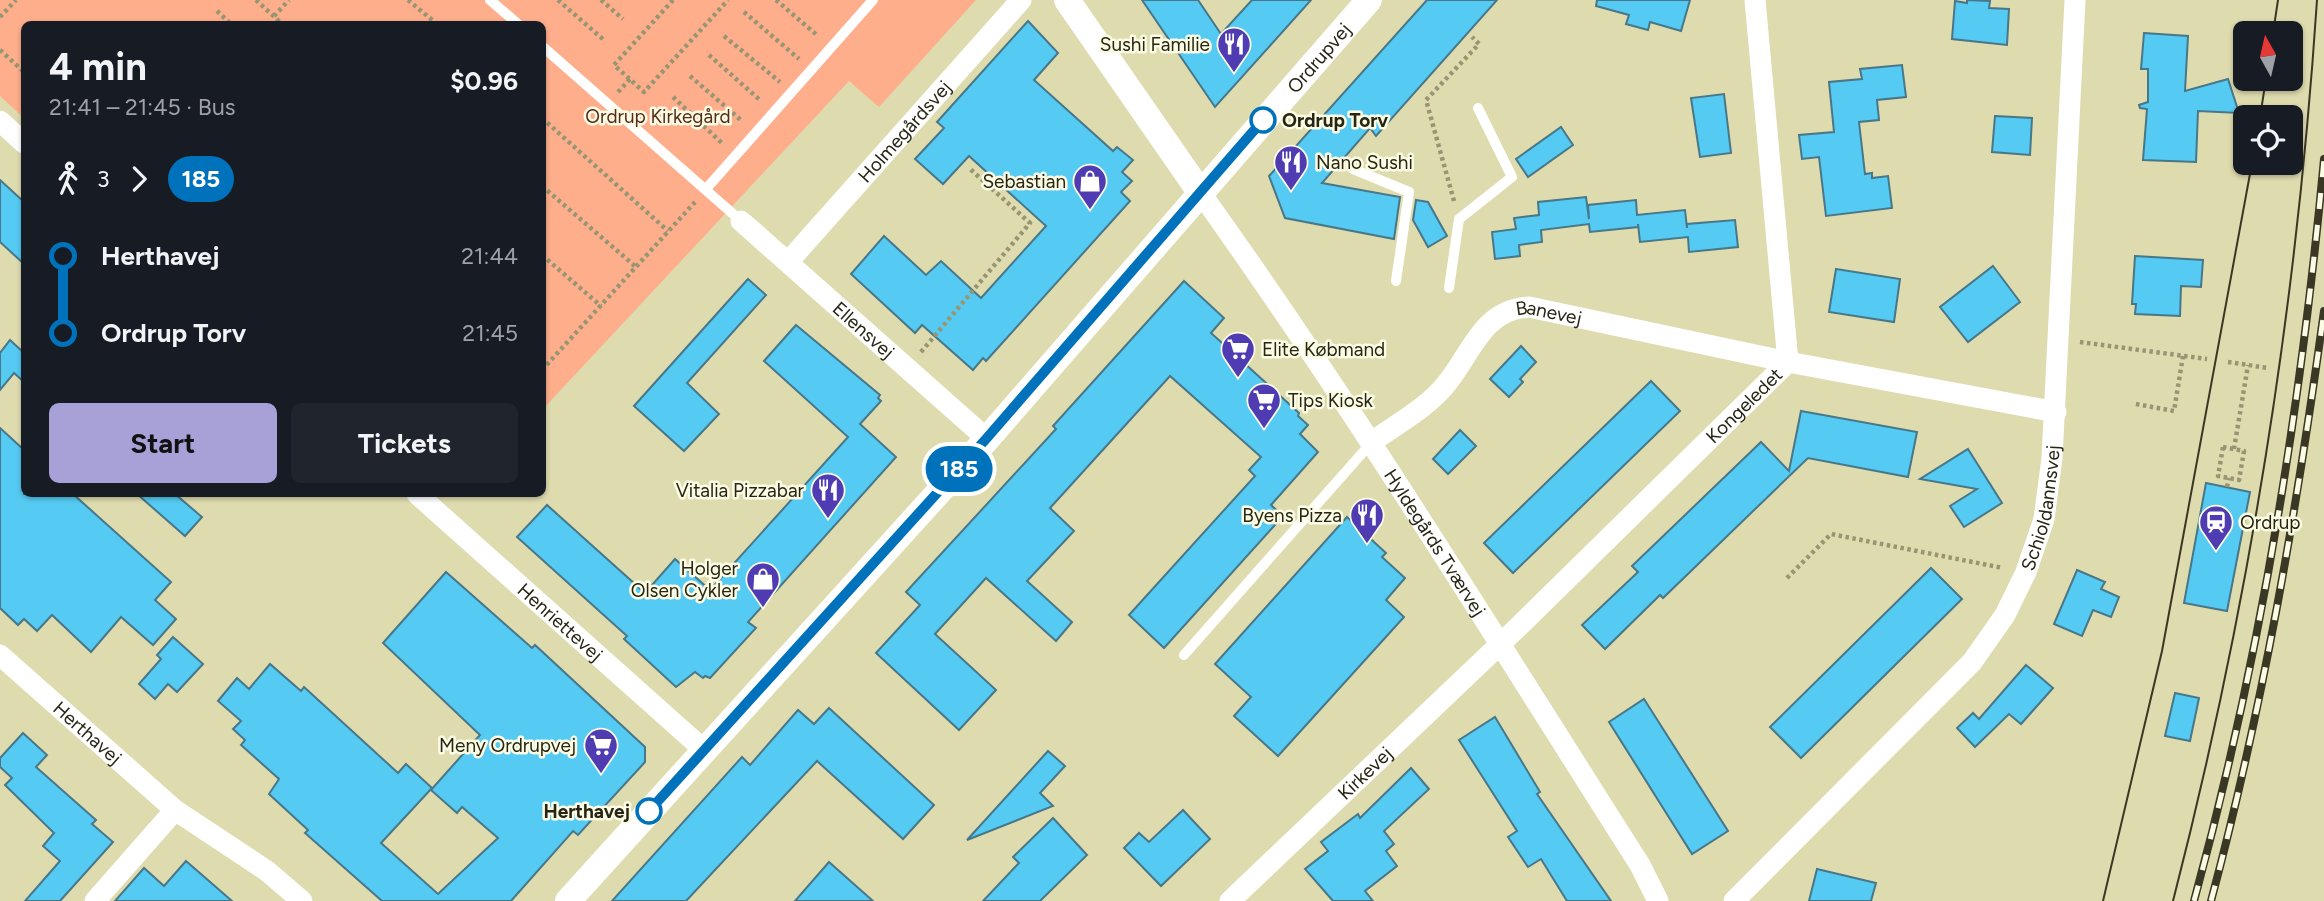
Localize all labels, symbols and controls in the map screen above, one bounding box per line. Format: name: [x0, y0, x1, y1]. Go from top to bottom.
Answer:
street label: Ordrupvej: [1282, 18, 1355, 98]
north arrow: [2233, 21, 2303, 91]
map controls: [2233, 21, 2303, 175]
restaurant icon: Sushi Familie: [1215, 25, 1253, 74]
place label: Sushi Familie: [1100, 33, 1210, 56]
text: 4 min: [49, 44, 147, 90]
text: $0.96: [450, 65, 518, 97]
street label: Holmegårdsvej: [853, 76, 956, 187]
text: 21:41 – 21:45 · Bus: [49, 93, 235, 121]
park label: Ordrup Kirkegård: [585, 105, 731, 128]
button: locate: [2233, 105, 2303, 175]
marker: Ordrup Torv: [1250, 107, 1276, 133]
place label: Ordrup Torv: [1282, 109, 1388, 132]
restaurant icon: Nano Sushi: [1272, 143, 1310, 192]
place label: Nano Sushi: [1316, 151, 1413, 174]
icon: walk: [49, 160, 87, 198]
icon: forward: [120, 160, 158, 198]
shop icon: Sebastian: [1071, 162, 1109, 211]
text: 185: [182, 164, 220, 193]
text: 3: [97, 165, 110, 193]
place label: Sebastian: [982, 170, 1066, 193]
text: Herthavej: [101, 240, 220, 272]
text: 21:44: [461, 242, 518, 270]
street label: Banevej: [1514, 295, 1584, 329]
street label: Ellensvej: [828, 296, 899, 363]
text: Ordrup Torv: [101, 317, 246, 349]
text: 21:45: [462, 319, 518, 347]
supermarket icon: Elite Købmand: [1219, 330, 1257, 379]
place label: Elite Købmand: [1262, 338, 1385, 361]
street label: Kongeledet: [1701, 363, 1787, 448]
supermarket icon: Tips Kiosk: [1245, 381, 1283, 430]
place label: Tips Kiosk: [1288, 389, 1374, 412]
button: Start: [49, 403, 277, 483]
button: Tickets: [291, 403, 518, 483]
street label: Schioldannsvej: [2016, 444, 2064, 574]
line badge: 185: [919, 446, 999, 492]
text: 185: [940, 454, 978, 483]
street label: Hyldegårds Tværvej: [1379, 465, 1491, 620]
restaurant icon: Vitalia Pizzabar: [809, 471, 847, 520]
place label: Vitalia Pizzabar: [676, 479, 805, 502]
restaurant icon: Byens Pizza: [1348, 496, 1386, 545]
station icon: Ordrup: [2197, 503, 2235, 552]
place label: Byens Pizza: [1242, 504, 1342, 527]
place label: Ordrup: [2240, 511, 2301, 534]
place label: Holger Olsen Cykler: [631, 557, 739, 602]
shop icon: Holger Olsen Cykler: [744, 560, 782, 609]
street label: Henriettevej: [513, 578, 608, 666]
street label: Herthavej: [49, 696, 127, 769]
supermarket icon: Meny Ordrupvej: [582, 726, 620, 775]
place label: Meny Ordrupvej: [439, 734, 576, 757]
street label: Kirkevej: [1333, 741, 1397, 804]
marker: Herthavej: [636, 798, 662, 824]
place label: Herthavej: [543, 800, 630, 823]

